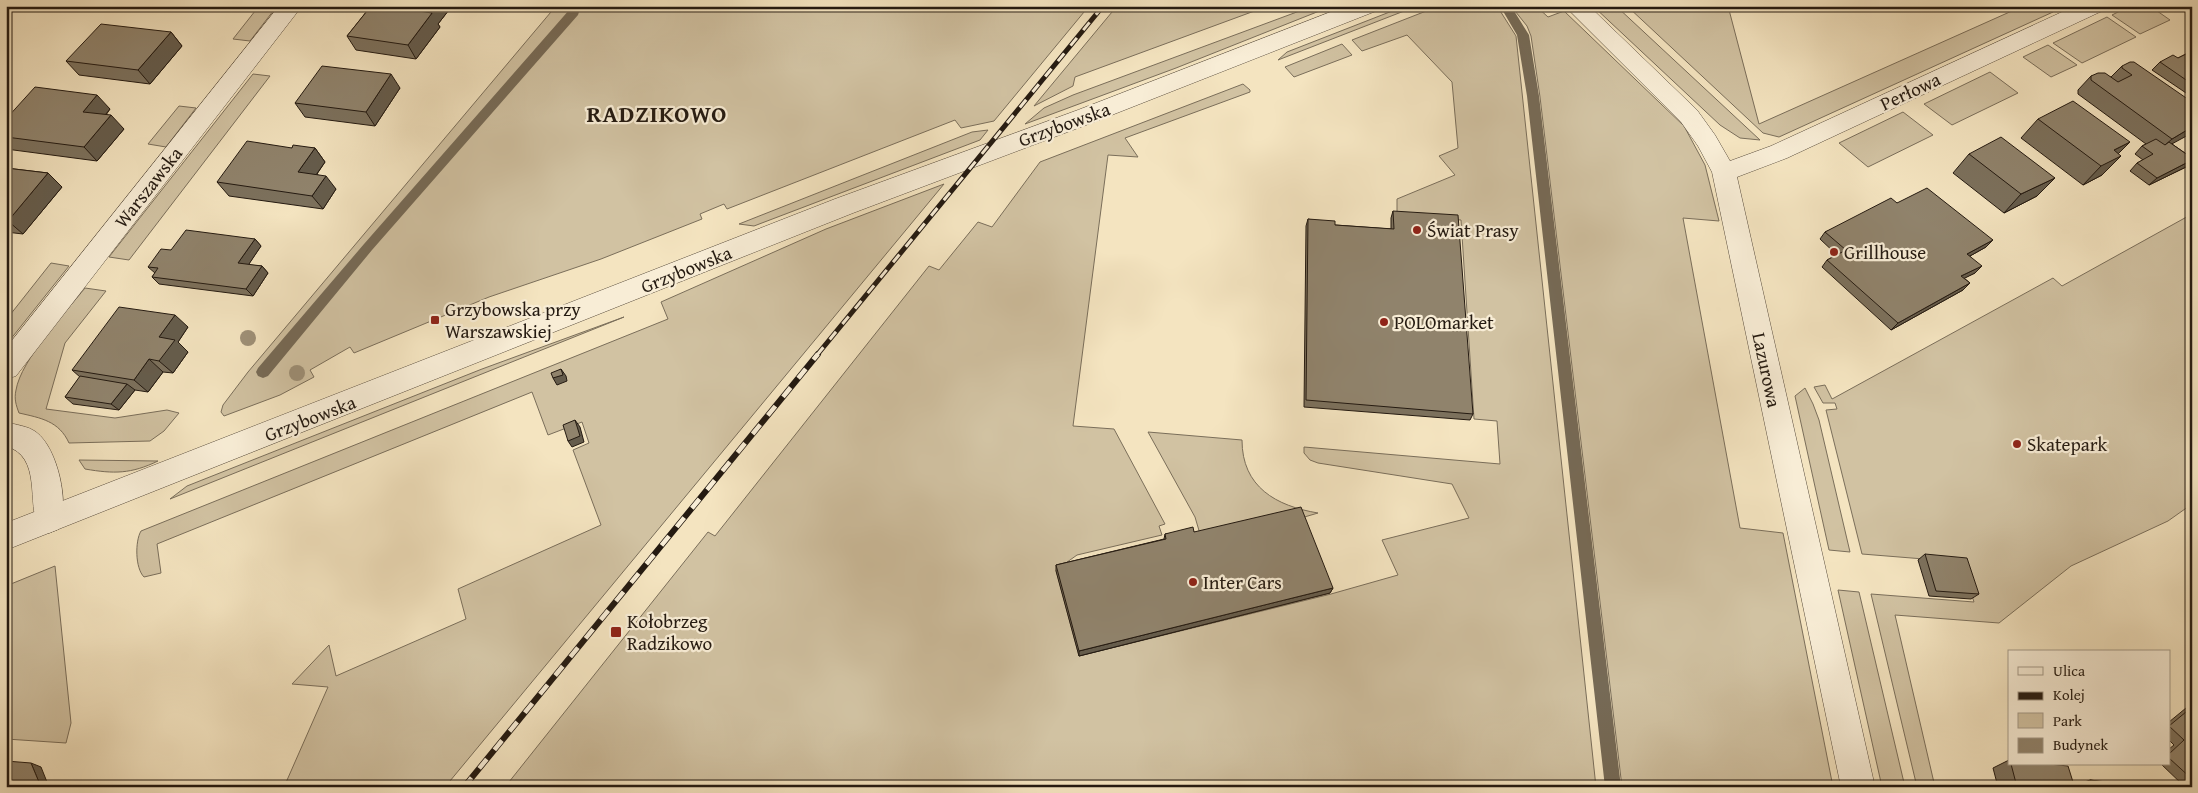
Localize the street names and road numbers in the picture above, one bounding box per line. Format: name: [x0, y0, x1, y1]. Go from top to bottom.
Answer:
street label: Perłowa: [1875, 65, 1945, 117]
street label: Grzybowska: [1014, 94, 1114, 154]
street label: Warszawska: [107, 140, 189, 234]
street label: Grzybowska: [636, 238, 736, 300]
street label: Lazurowa: [1745, 330, 1789, 410]
street label: Grzybowska: [260, 388, 360, 448]

